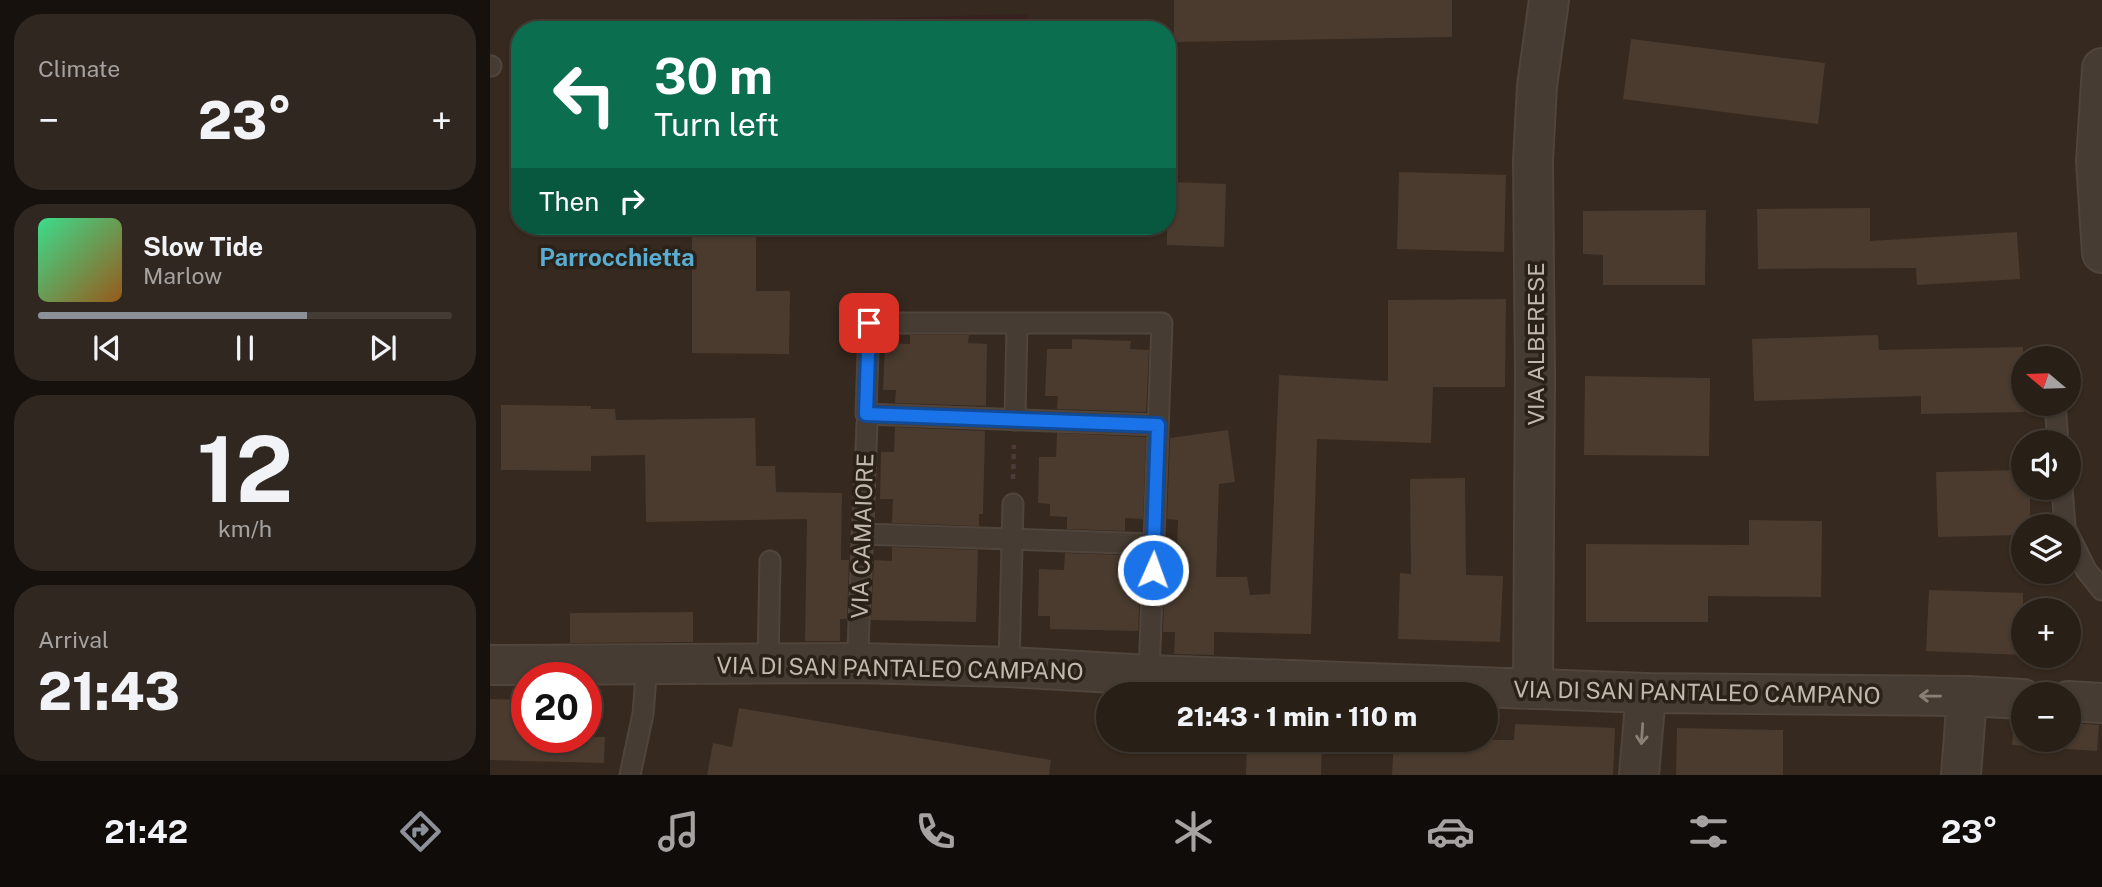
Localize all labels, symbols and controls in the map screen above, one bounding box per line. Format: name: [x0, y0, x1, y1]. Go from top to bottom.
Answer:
text: 30 m: [654, 47, 773, 105]
icon: left: [539, 49, 630, 140]
text: Climate: [38, 55, 120, 82]
text: 23°: [198, 90, 292, 151]
text: −: [38, 98, 59, 143]
text: +: [431, 98, 452, 143]
text: Turn left: [654, 106, 779, 143]
icon: right: [613, 182, 651, 220]
text: Then: [539, 186, 599, 217]
text: Slow Tide: [143, 231, 263, 262]
district label: Parrocchietta: [539, 243, 695, 271]
text: Marlow: [143, 262, 222, 289]
street label: VIA ALBERESE: [1522, 262, 1549, 426]
pin: [839, 293, 899, 353]
icon: arrive: [850, 304, 888, 342]
icon: previous: [88, 329, 126, 367]
icon: pause: [226, 329, 264, 367]
icon: next: [364, 329, 402, 367]
north arrow: [2011, 346, 2081, 416]
map controls: [2011, 346, 2081, 752]
text: 12: [197, 416, 293, 522]
button: sound: [2011, 430, 2081, 500]
street label: VIA CAMAIORE: [846, 453, 878, 619]
button: layers: [2011, 514, 2081, 584]
text: km/h: [218, 515, 272, 542]
position arrow: [1116, 533, 1190, 607]
button: +: [2011, 598, 2081, 668]
text: Arrival: [38, 626, 109, 653]
street label: VIA DI SAN PANTALEO CAMPANO: [716, 651, 1084, 685]
text: 21:43: [38, 661, 180, 722]
speed limit sign: 20: [511, 662, 602, 753]
street label: VIA DI SAN PANTALEO CAMPANO: [1513, 675, 1881, 709]
button: −: [2011, 682, 2081, 752]
one-way arrow: [1919, 689, 1942, 703]
text: 21:43 · 1 min · 110 m: [1177, 701, 1417, 732]
one-way arrow: [1635, 722, 1648, 745]
icon: directions: [396, 807, 445, 856]
icon: music: [654, 807, 703, 856]
icon: phone: [911, 807, 960, 856]
icon: climate: [1169, 807, 1218, 856]
icon: car: [1426, 807, 1475, 856]
icon: filters: [1684, 807, 1733, 856]
text: 21:42: [104, 813, 188, 850]
text: 23°: [1941, 813, 1998, 850]

